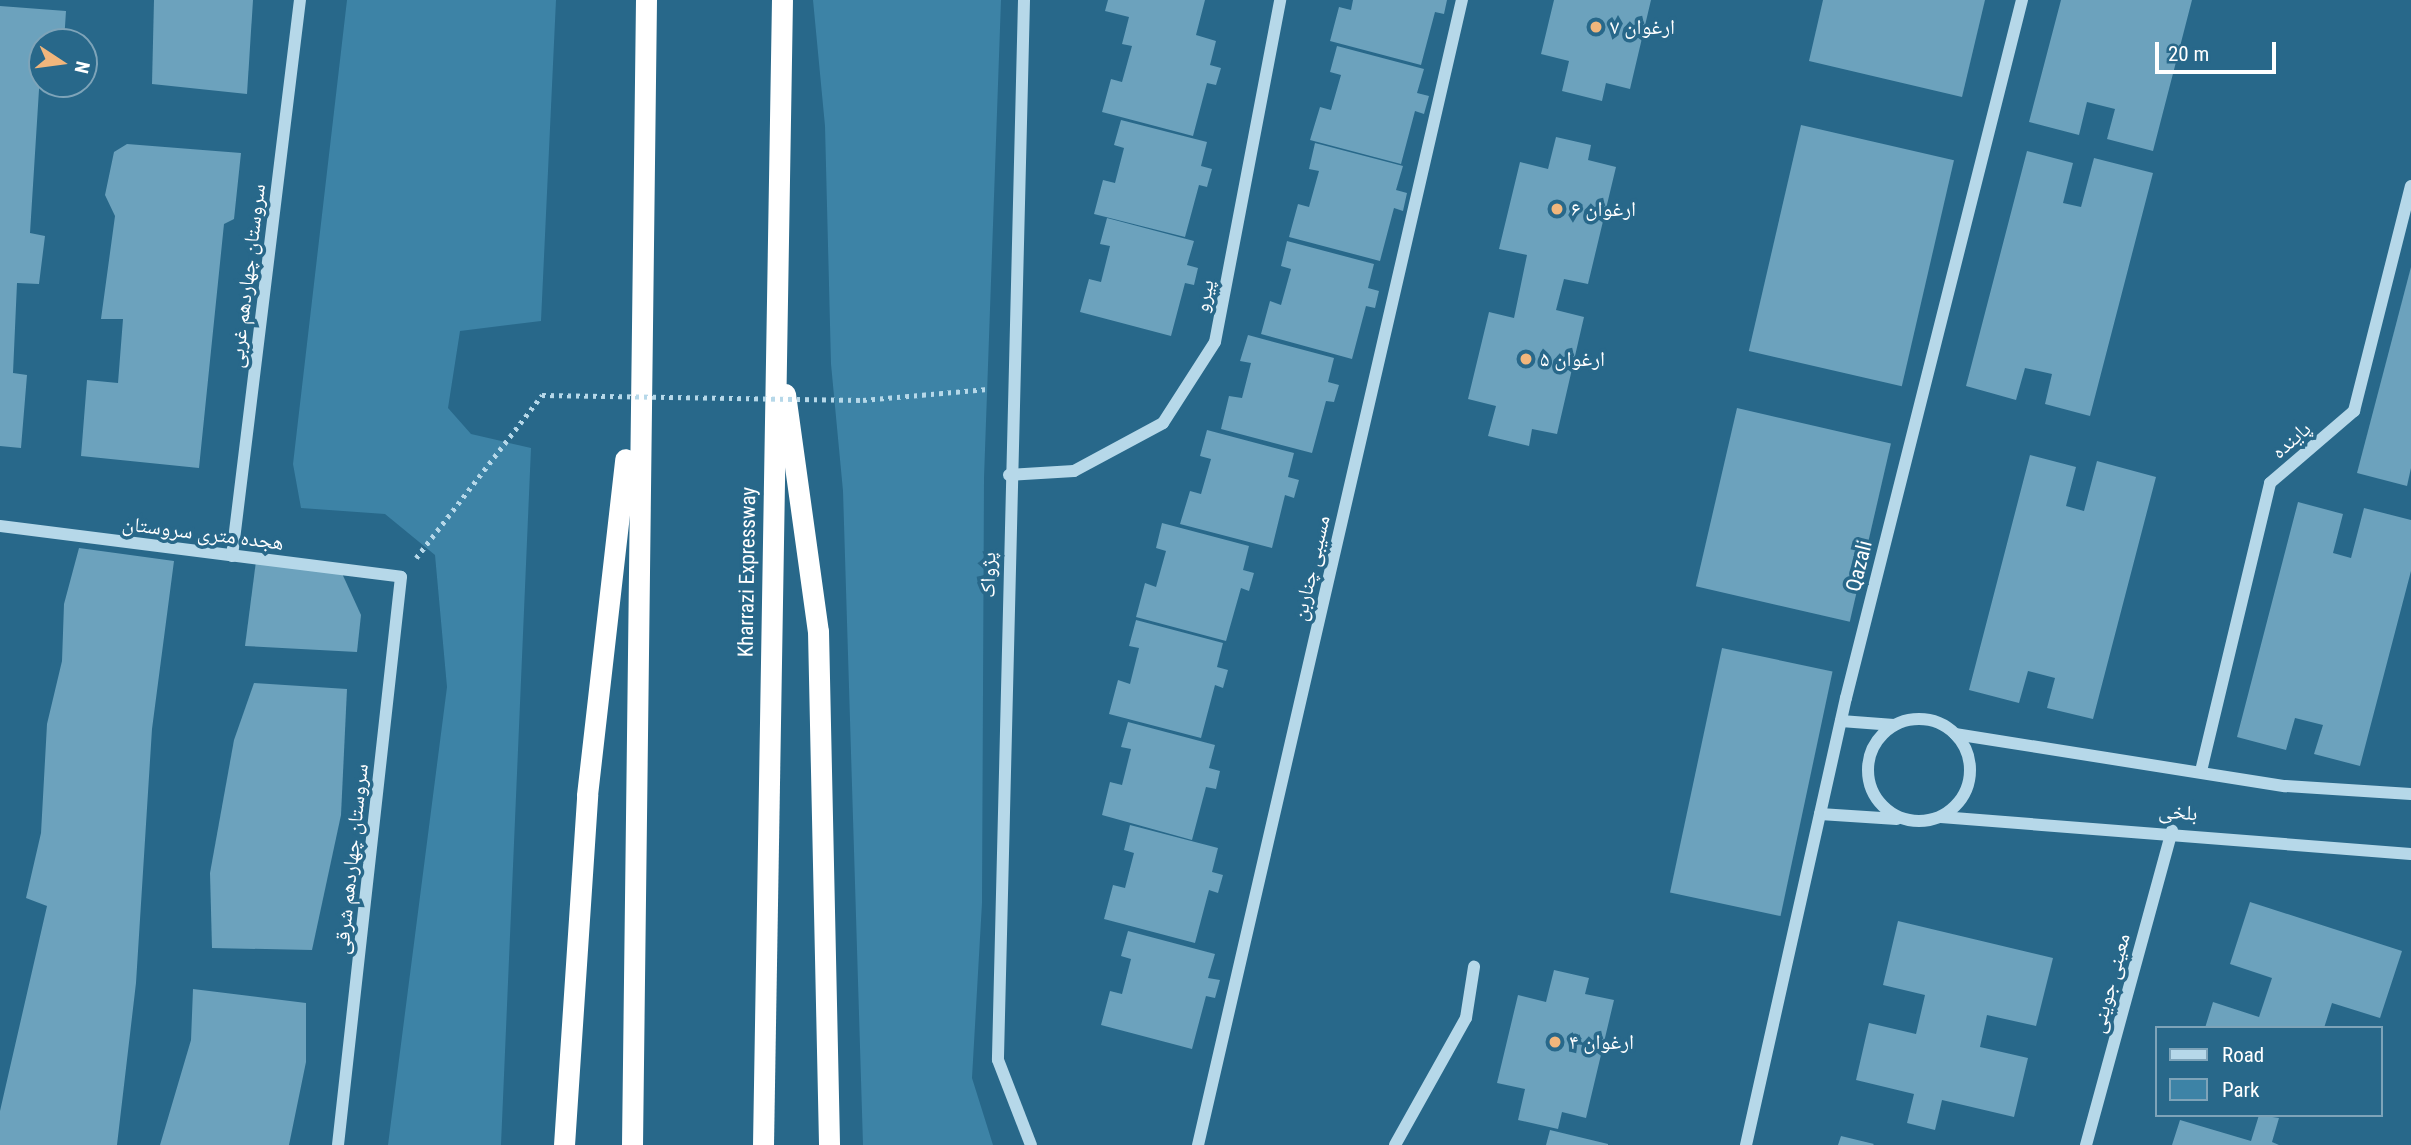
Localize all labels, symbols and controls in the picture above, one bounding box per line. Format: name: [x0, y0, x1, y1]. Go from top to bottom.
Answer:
place label: ارغوان ۷: [1610, 14, 1675, 40]
marker: ارغوان ۷: [1588, 19, 1604, 35]
north arrow: [28, 28, 98, 98]
scale bar: [2159, 28, 2280, 72]
text: 20 m: [2168, 42, 2209, 66]
text: N: [69, 59, 95, 76]
street label: سروستان چهاردهم غربی: [223, 183, 271, 369]
place label: ارغوان ۶: [1571, 196, 1636, 222]
marker: ارغوان ۶: [1549, 201, 1565, 217]
street label: پیرو: [1188, 277, 1220, 315]
place label: ارغوان ۵: [1540, 346, 1605, 372]
marker: ارغوان ۵: [1518, 351, 1534, 367]
street label: پاینده: [2266, 416, 2316, 464]
street label: Kharrazi Expressway: [733, 487, 761, 657]
street label: هجده متری سروستان: [121, 511, 285, 555]
street label: مسیبی چناربن: [1287, 513, 1335, 623]
street label: Qazali: [1841, 538, 1877, 594]
street label: پژواک: [975, 552, 1001, 598]
street label: سروستان چهاردهم شرقی: [328, 762, 374, 956]
street label: بلخی: [2158, 798, 2198, 826]
street label: معینی جوینی: [2085, 930, 2135, 1036]
legend: [2156, 1026, 2383, 1117]
place label: ارغوان ۴: [1569, 1029, 1634, 1055]
marker: ارغوان ۴: [1547, 1034, 1563, 1050]
text: Road: [2222, 1043, 2264, 1067]
text: Park: [2222, 1078, 2259, 1102]

